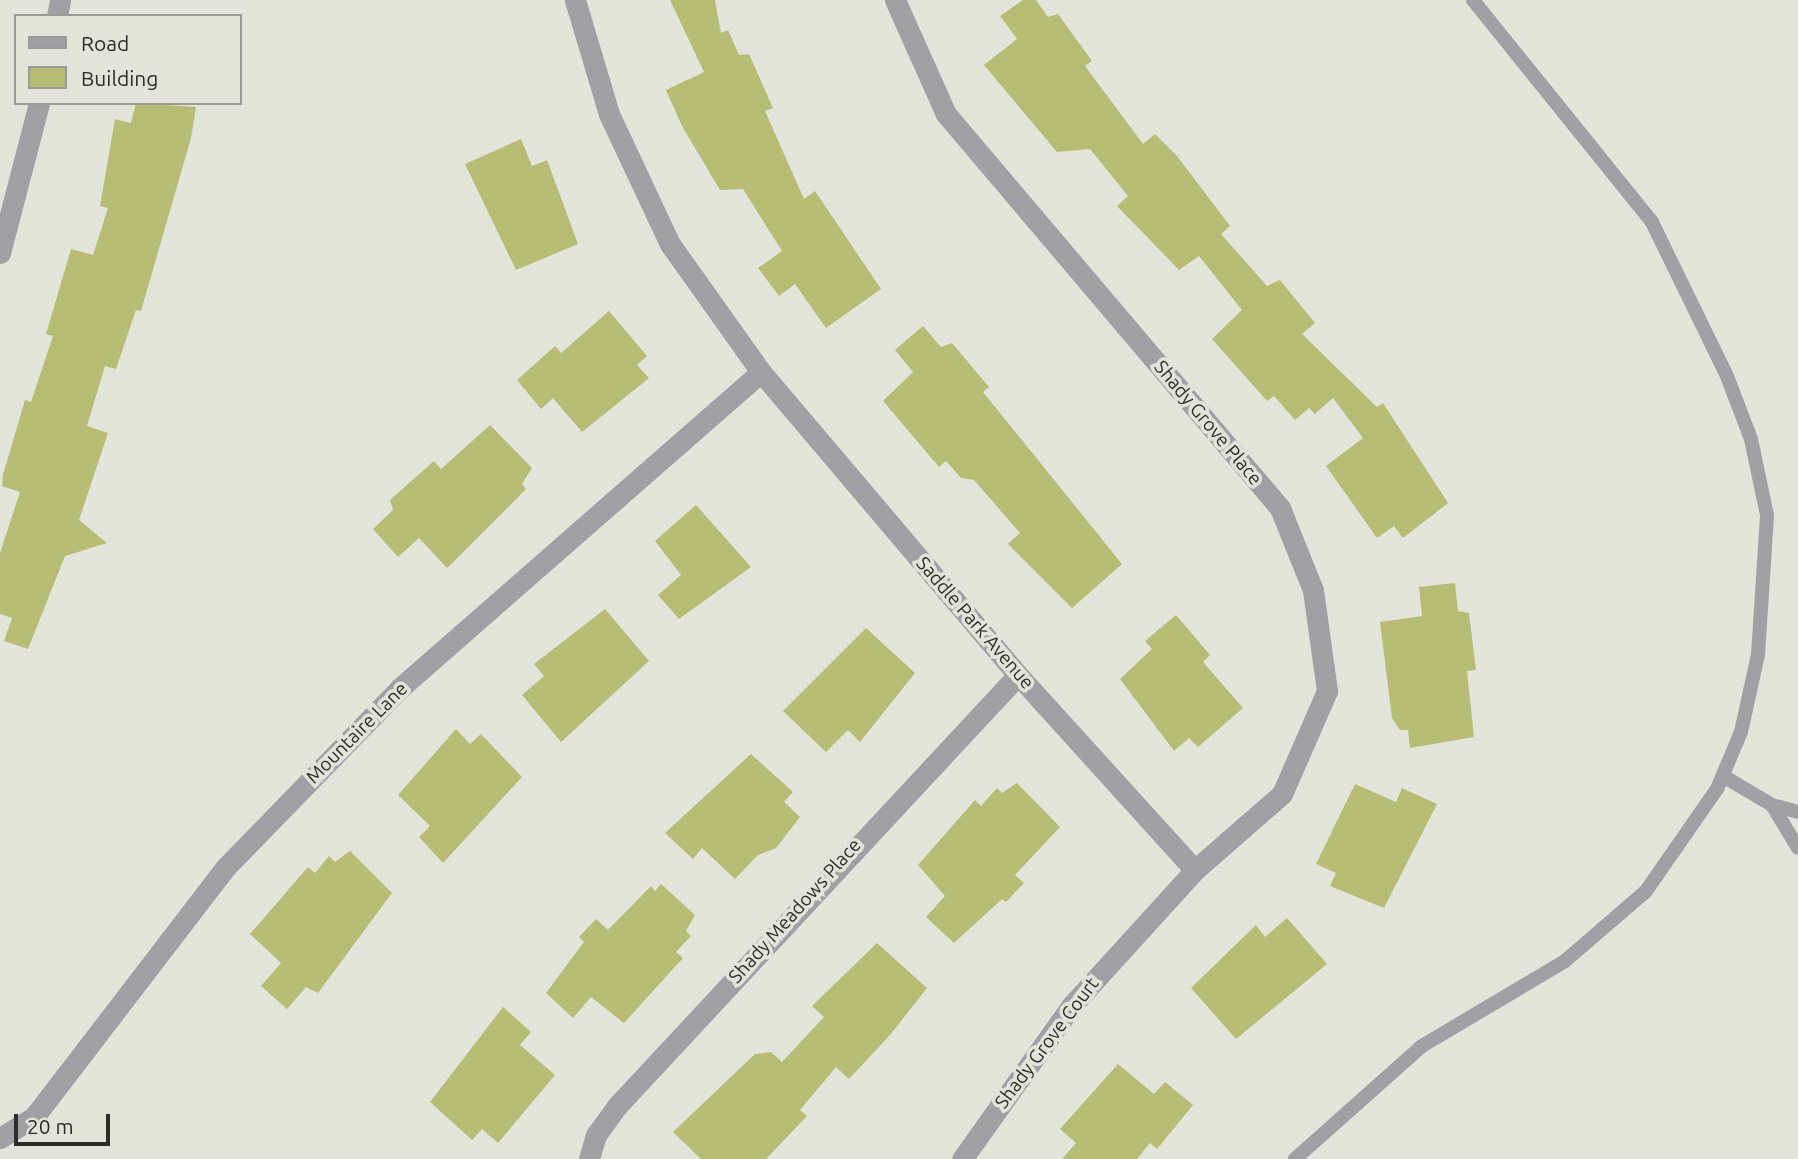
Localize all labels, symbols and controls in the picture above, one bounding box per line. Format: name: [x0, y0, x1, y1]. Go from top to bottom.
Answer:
legend: [14, 14, 242, 105]
text: Road: [81, 31, 129, 55]
text: Building: [81, 66, 158, 90]
street label: Shady Grove Place: [1149, 356, 1267, 490]
street label: Saddle Park Avenue: [911, 552, 1039, 694]
street label: Mountaire Lane: [302, 678, 412, 788]
street label: Shady Meadows Place: [724, 834, 866, 988]
street label: Shady Grove Court: [990, 973, 1104, 1113]
scale bar: [18, 1100, 114, 1144]
text: 20 m: [27, 1114, 74, 1138]

